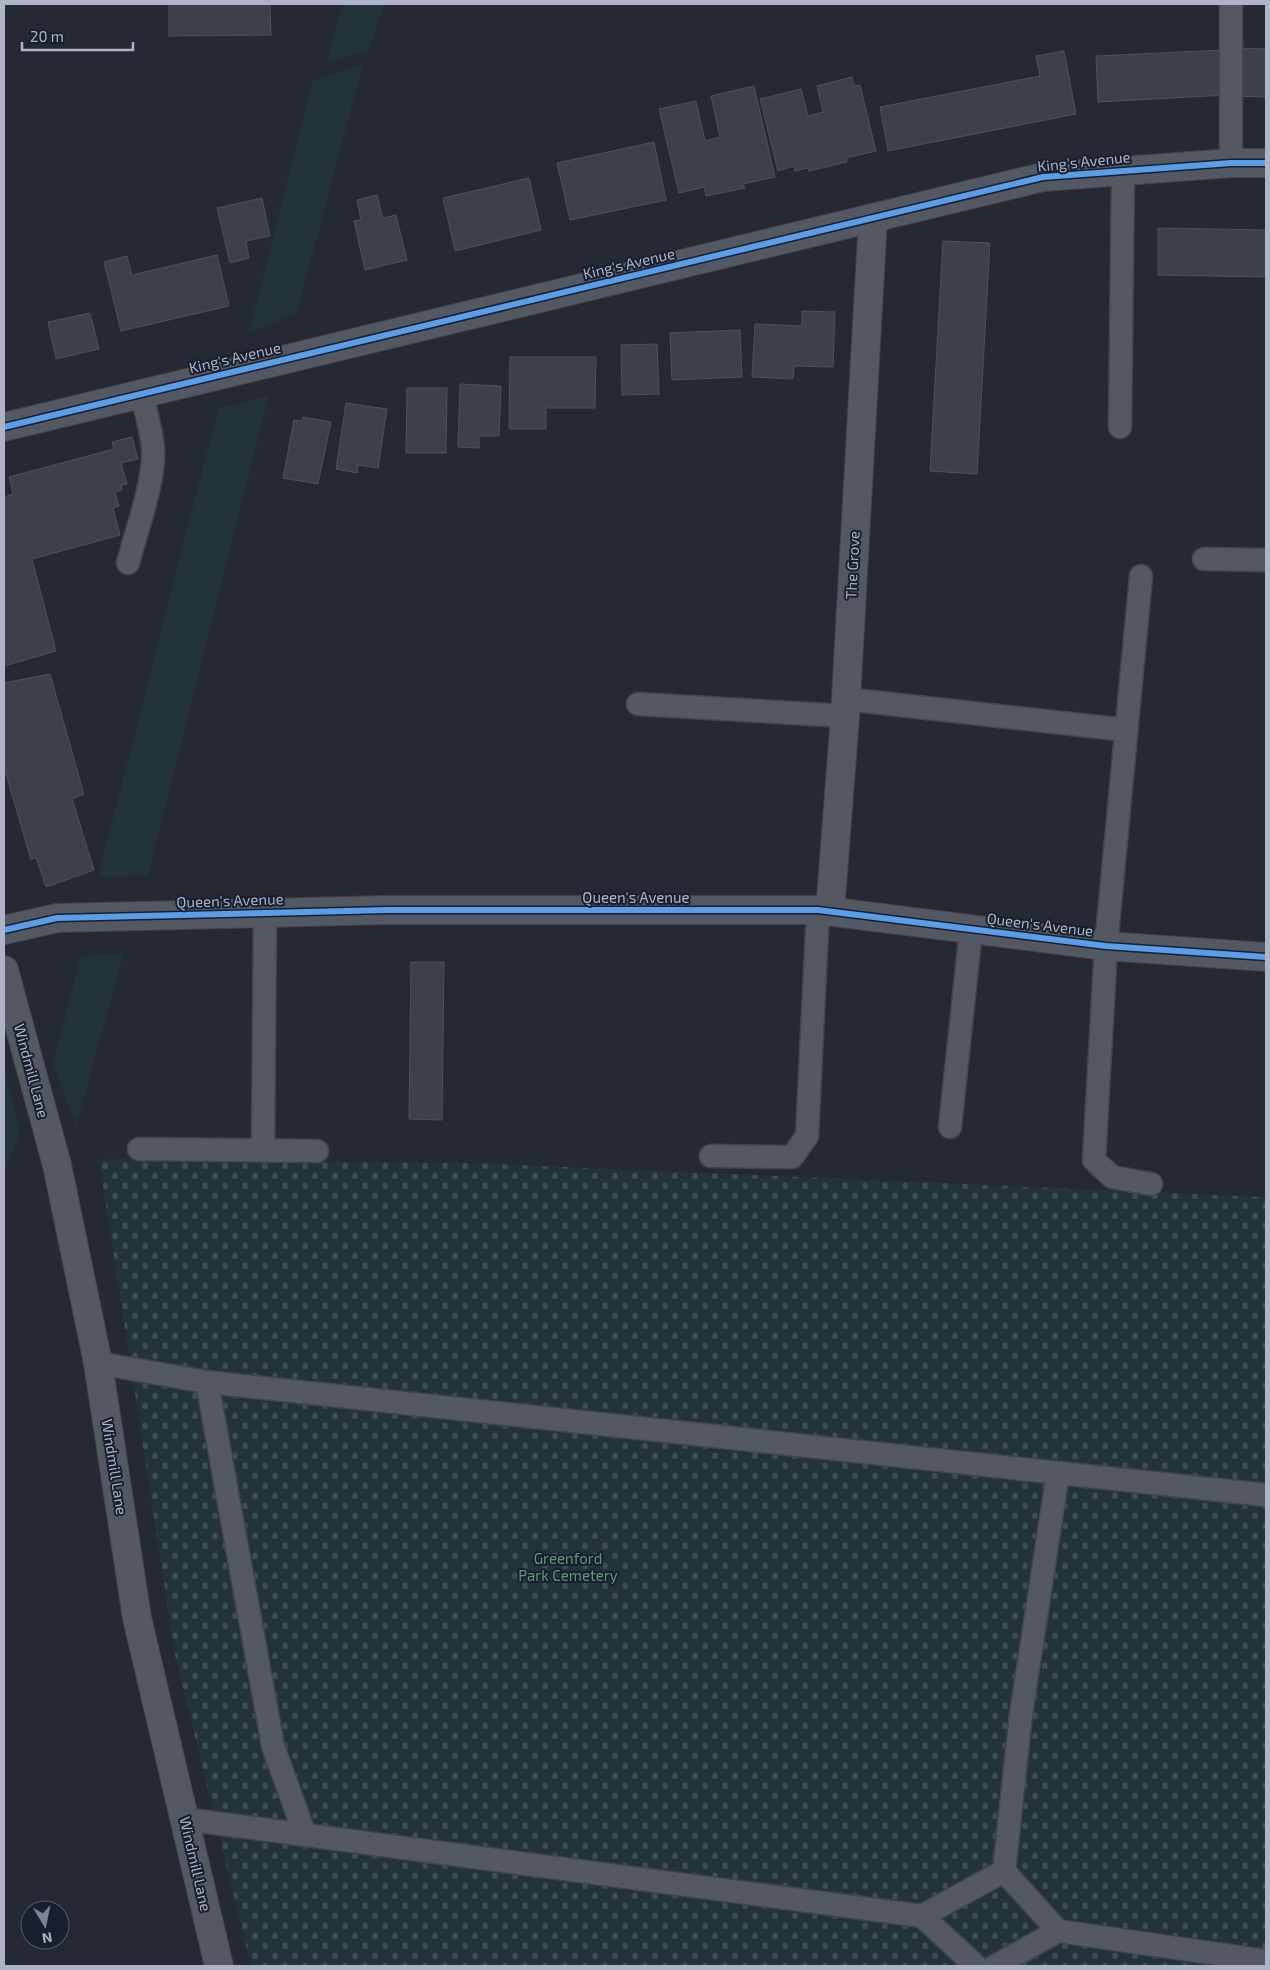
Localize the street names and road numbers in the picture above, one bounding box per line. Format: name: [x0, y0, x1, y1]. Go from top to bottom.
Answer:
street label: King's Avenue: [1036, 147, 1131, 175]
street label: King's Avenue: [581, 244, 676, 282]
street label: King's Avenue: [187, 338, 282, 376]
street label: The Grove: [841, 530, 863, 600]
street label: Queen's Avenue: [582, 888, 690, 907]
street label: Queen's Avenue: [176, 889, 284, 912]
street label: Queen's Avenue: [986, 909, 1094, 940]
street label: Windmill Lane: [11, 1022, 53, 1120]
street label: Windmill Lane: [99, 1418, 131, 1516]
street label: Windmill Lane: [176, 1815, 216, 1913]

